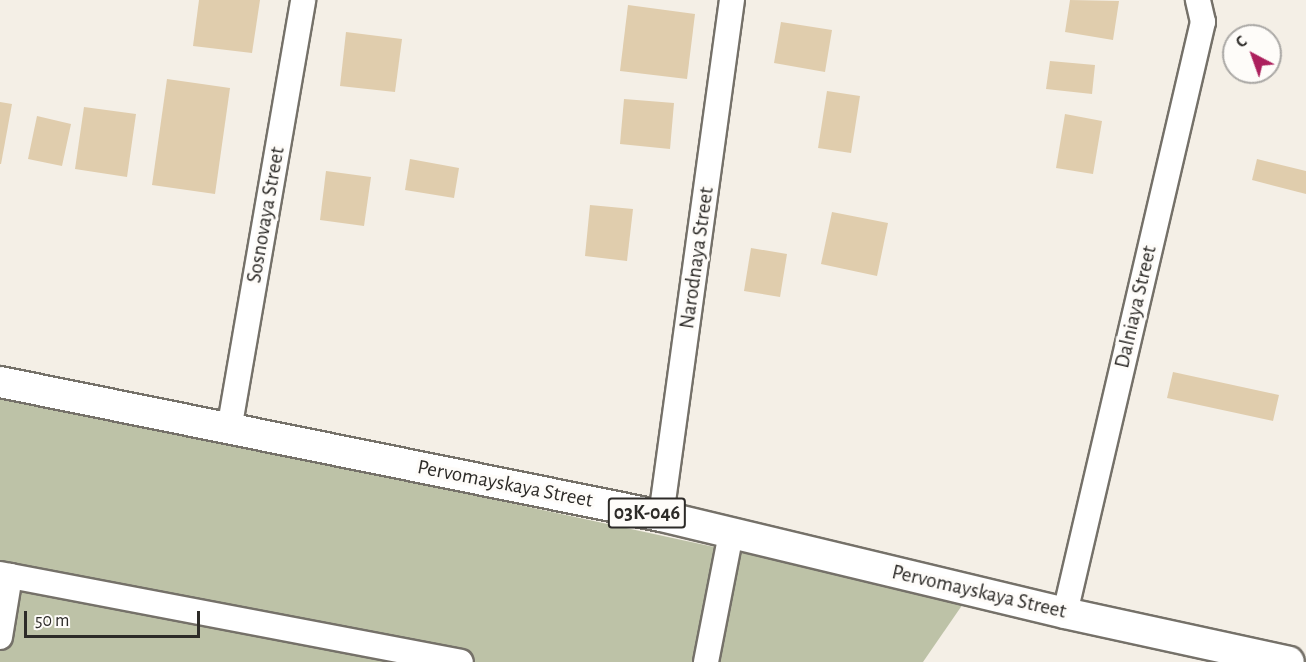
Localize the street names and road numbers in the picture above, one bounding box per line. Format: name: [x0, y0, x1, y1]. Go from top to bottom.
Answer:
street label: Sosnovaya Street: [242, 145, 290, 285]
street label: Narodnaya Street: [675, 186, 719, 330]
street label: Dalniaya Street: [1110, 243, 1162, 371]
street label: Pervomayskaya Street: [415, 455, 595, 513]
road number: 03К-046: [606, 496, 688, 530]
street label: Pervomayskaya Street: [889, 560, 1069, 624]

